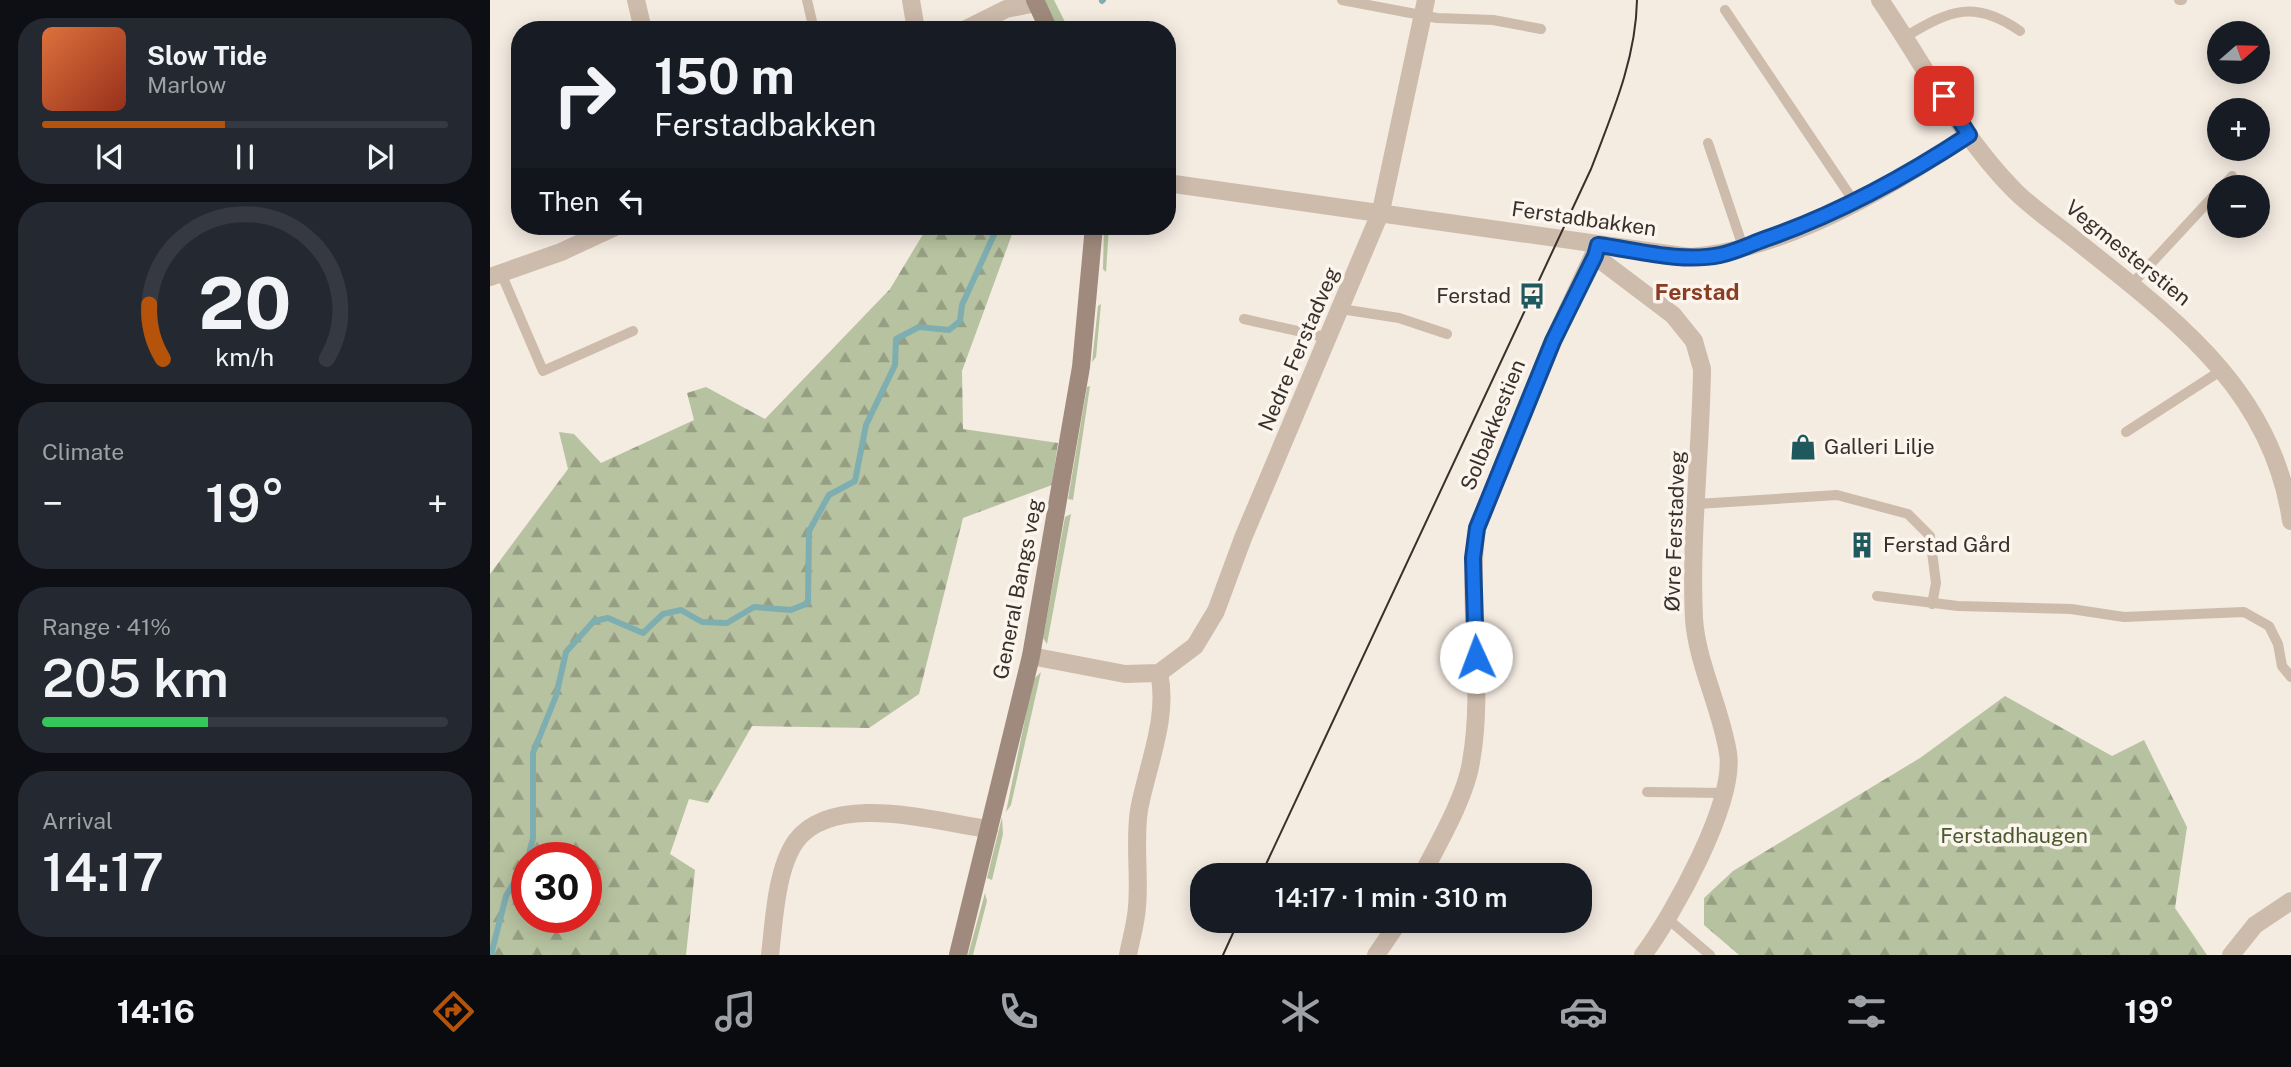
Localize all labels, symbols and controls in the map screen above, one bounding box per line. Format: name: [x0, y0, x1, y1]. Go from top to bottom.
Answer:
north arrow: [2207, 21, 2270, 84]
map controls: [2207, 21, 2270, 238]
text: Slow Tide: [147, 40, 267, 71]
text: 150 m: [654, 47, 795, 105]
icon: right: [539, 49, 630, 140]
pin: [1914, 66, 1974, 126]
text: Marlow: [147, 71, 226, 98]
icon: arrive: [1925, 77, 1963, 115]
button: +: [2207, 98, 2270, 161]
text: Ferstadbakken: [654, 106, 877, 143]
icon: previous: [91, 138, 129, 176]
icon: pause: [226, 138, 264, 176]
icon: next: [361, 138, 399, 176]
button: −: [2207, 175, 2270, 238]
icon: left: [613, 182, 651, 220]
text: Then: [539, 186, 599, 217]
street label: Vegmesterstien: [2061, 194, 2196, 311]
street label: Ferstadbakken: [1510, 196, 1658, 241]
text: 20: [198, 261, 292, 346]
street label: Nedre Ferstadveg: [1253, 263, 1344, 434]
district label: Ferstad: [1655, 278, 1739, 305]
bus stop icon: Ferstad: [1517, 281, 1547, 311]
place label: Ferstad: [1436, 283, 1511, 308]
text: km/h: [216, 342, 274, 372]
street label: Solbakkestien: [1455, 356, 1530, 494]
shop icon: Galleri Lilje: [1788, 432, 1818, 462]
place label: Galleri Lilje: [1824, 434, 1935, 459]
text: Climate: [42, 438, 124, 465]
street label: Øvre Ferstadveg: [1659, 450, 1690, 612]
text: 19°: [205, 473, 285, 534]
text: −: [42, 481, 63, 526]
text: +: [427, 481, 448, 526]
street label: General Bangs veg: [988, 496, 1047, 681]
building icon: Ferstad Gård: [1847, 530, 1877, 560]
place label: Ferstad Gård: [1883, 532, 2011, 557]
text: Range · 41%: [42, 613, 171, 640]
position arrow: [1439, 620, 1513, 694]
text: 205 km: [42, 648, 229, 709]
text: Arrival: [42, 807, 113, 834]
park label: Ferstadhaugen: [1940, 823, 2088, 848]
text: 14:17: [42, 842, 164, 903]
speed limit sign: 30: [511, 842, 602, 933]
text: 14:17 · 1 min · 310 m: [1275, 882, 1507, 913]
icon: directions: [429, 987, 478, 1036]
icon: music: [711, 987, 760, 1036]
icon: phone: [994, 987, 1043, 1036]
icon: climate: [1276, 987, 1325, 1036]
icon: car: [1559, 987, 1608, 1036]
icon: filters: [1842, 987, 1891, 1036]
text: 14:16: [117, 993, 195, 1030]
text: 19°: [2124, 993, 2174, 1030]

